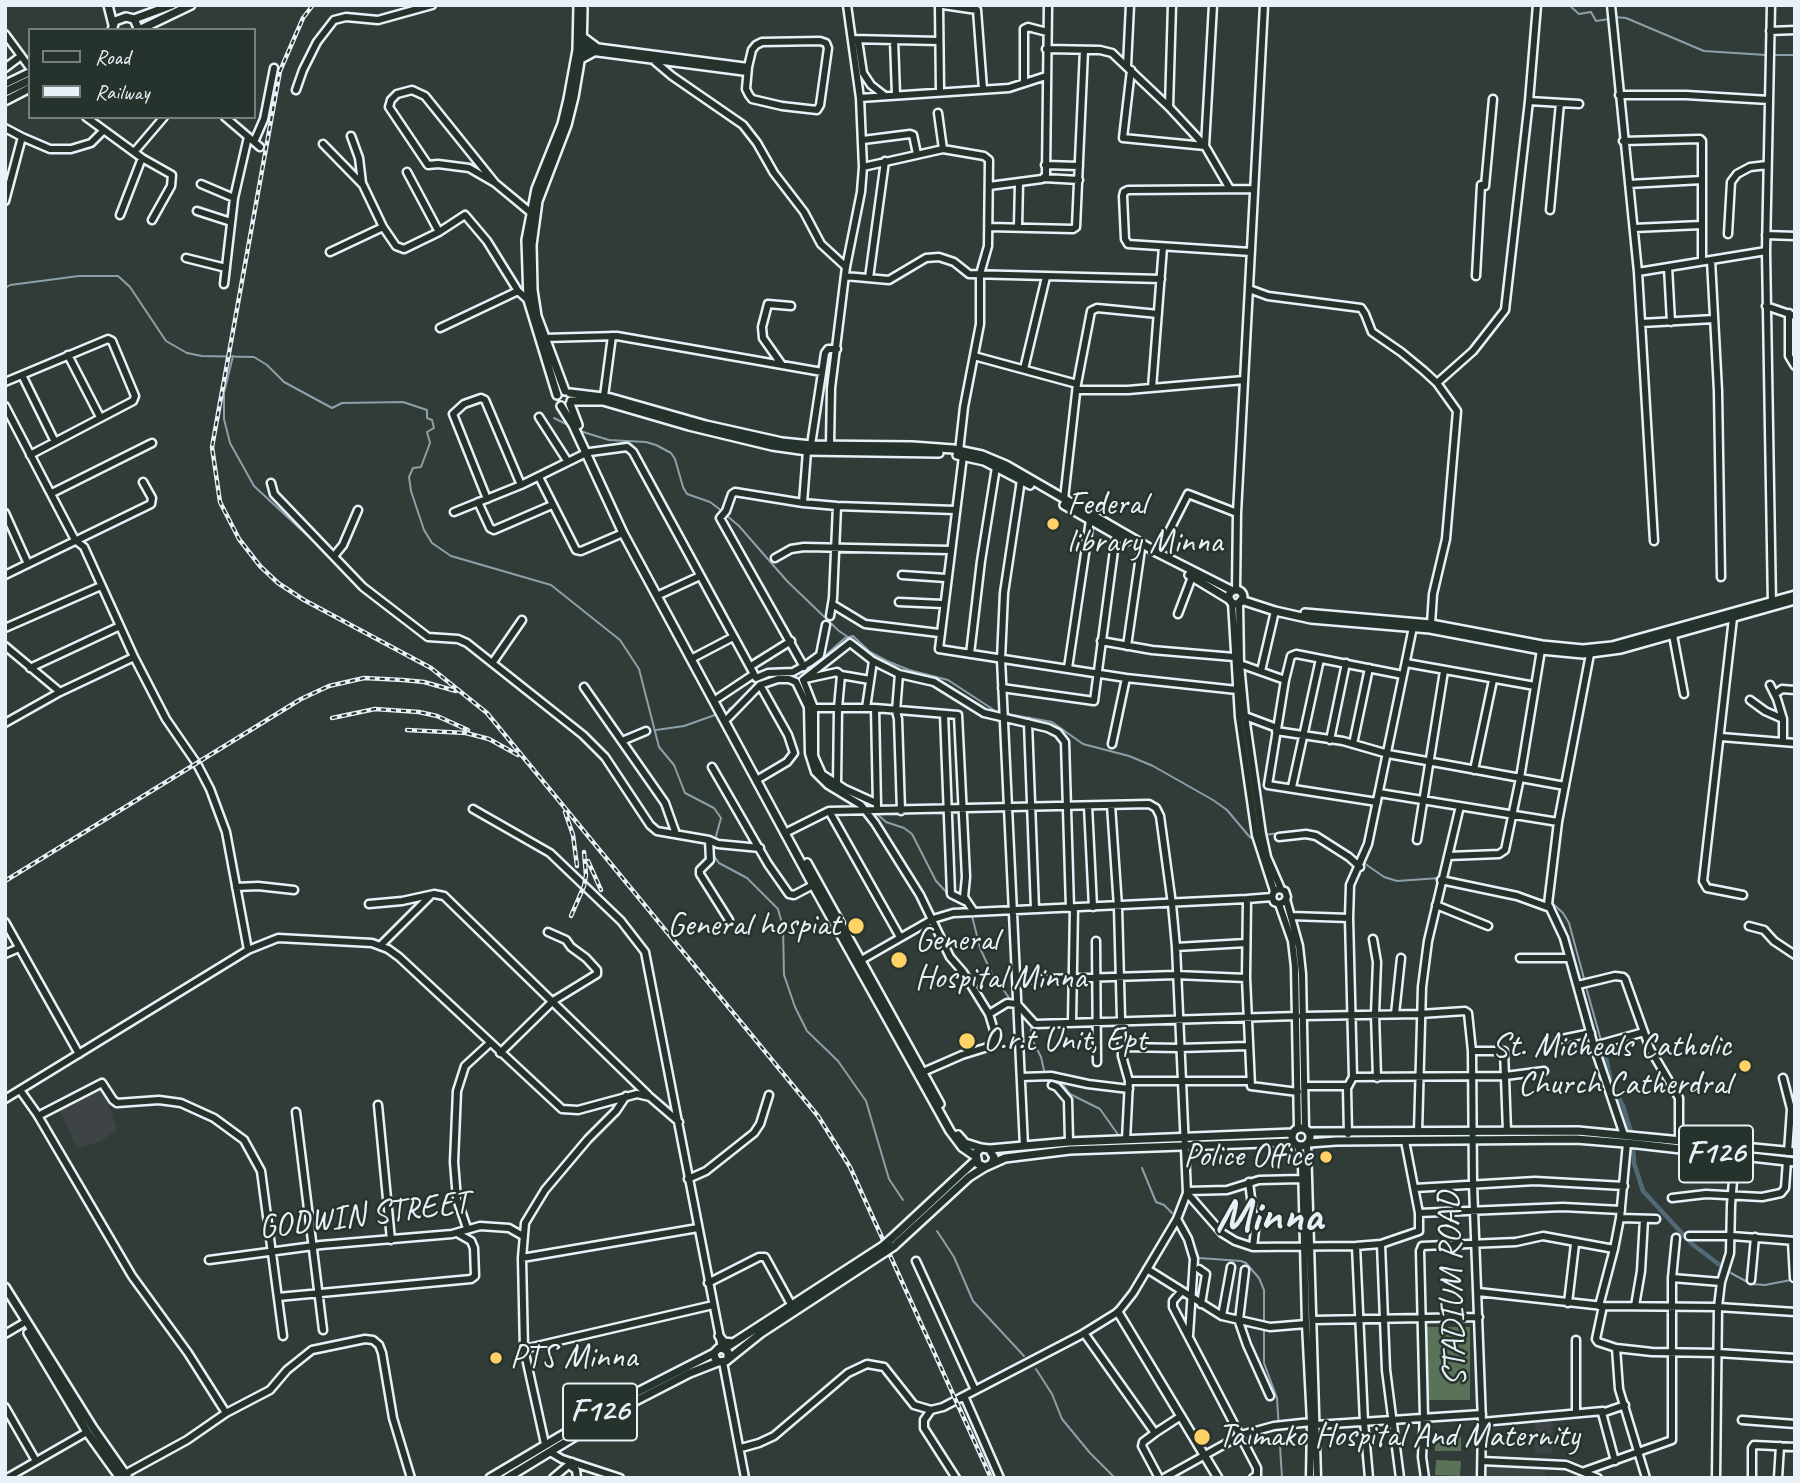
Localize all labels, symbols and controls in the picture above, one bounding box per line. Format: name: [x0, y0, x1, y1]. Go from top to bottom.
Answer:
legend: [28, 28, 256, 119]
text: Road: [95, 44, 130, 70]
text: Railway: [95, 79, 149, 105]
place label: Federal library Minna: [1067, 485, 1223, 563]
marker: Federal library Minna: [1045, 516, 1061, 532]
place label: General hospiat: [667, 906, 840, 946]
marker: General hospiat: [846, 916, 866, 936]
place label: General Hospital Minna: [915, 921, 1086, 999]
marker: General Hospital Minna: [889, 950, 909, 970]
place label: O.r.t Unit, Ept: [983, 1021, 1146, 1061]
place label: St. Micheals Catholic Church Catherdral: [1492, 1027, 1731, 1105]
marker: O.r.t Unit, Ept: [957, 1031, 977, 1051]
marker: St. Micheals Catholic Church Catherdral: [1737, 1058, 1753, 1074]
road number: F126: [1679, 1126, 1753, 1182]
place label: Police Office: [1184, 1137, 1312, 1177]
marker: Police Office: [1318, 1149, 1334, 1165]
street label: GODWIN STREET: [257, 1183, 471, 1249]
district label: Minna: [1216, 1190, 1322, 1246]
street label: STADIUM ROAD: [1430, 1191, 1476, 1387]
place label: PTS Minna: [510, 1338, 637, 1378]
marker: PTS Minna: [488, 1350, 504, 1366]
road number: F126: [563, 1384, 637, 1441]
place label: Taimako Hospital And Maternity: [1218, 1417, 1580, 1457]
marker: Taimako Hospital And Maternity: [1192, 1427, 1212, 1447]

